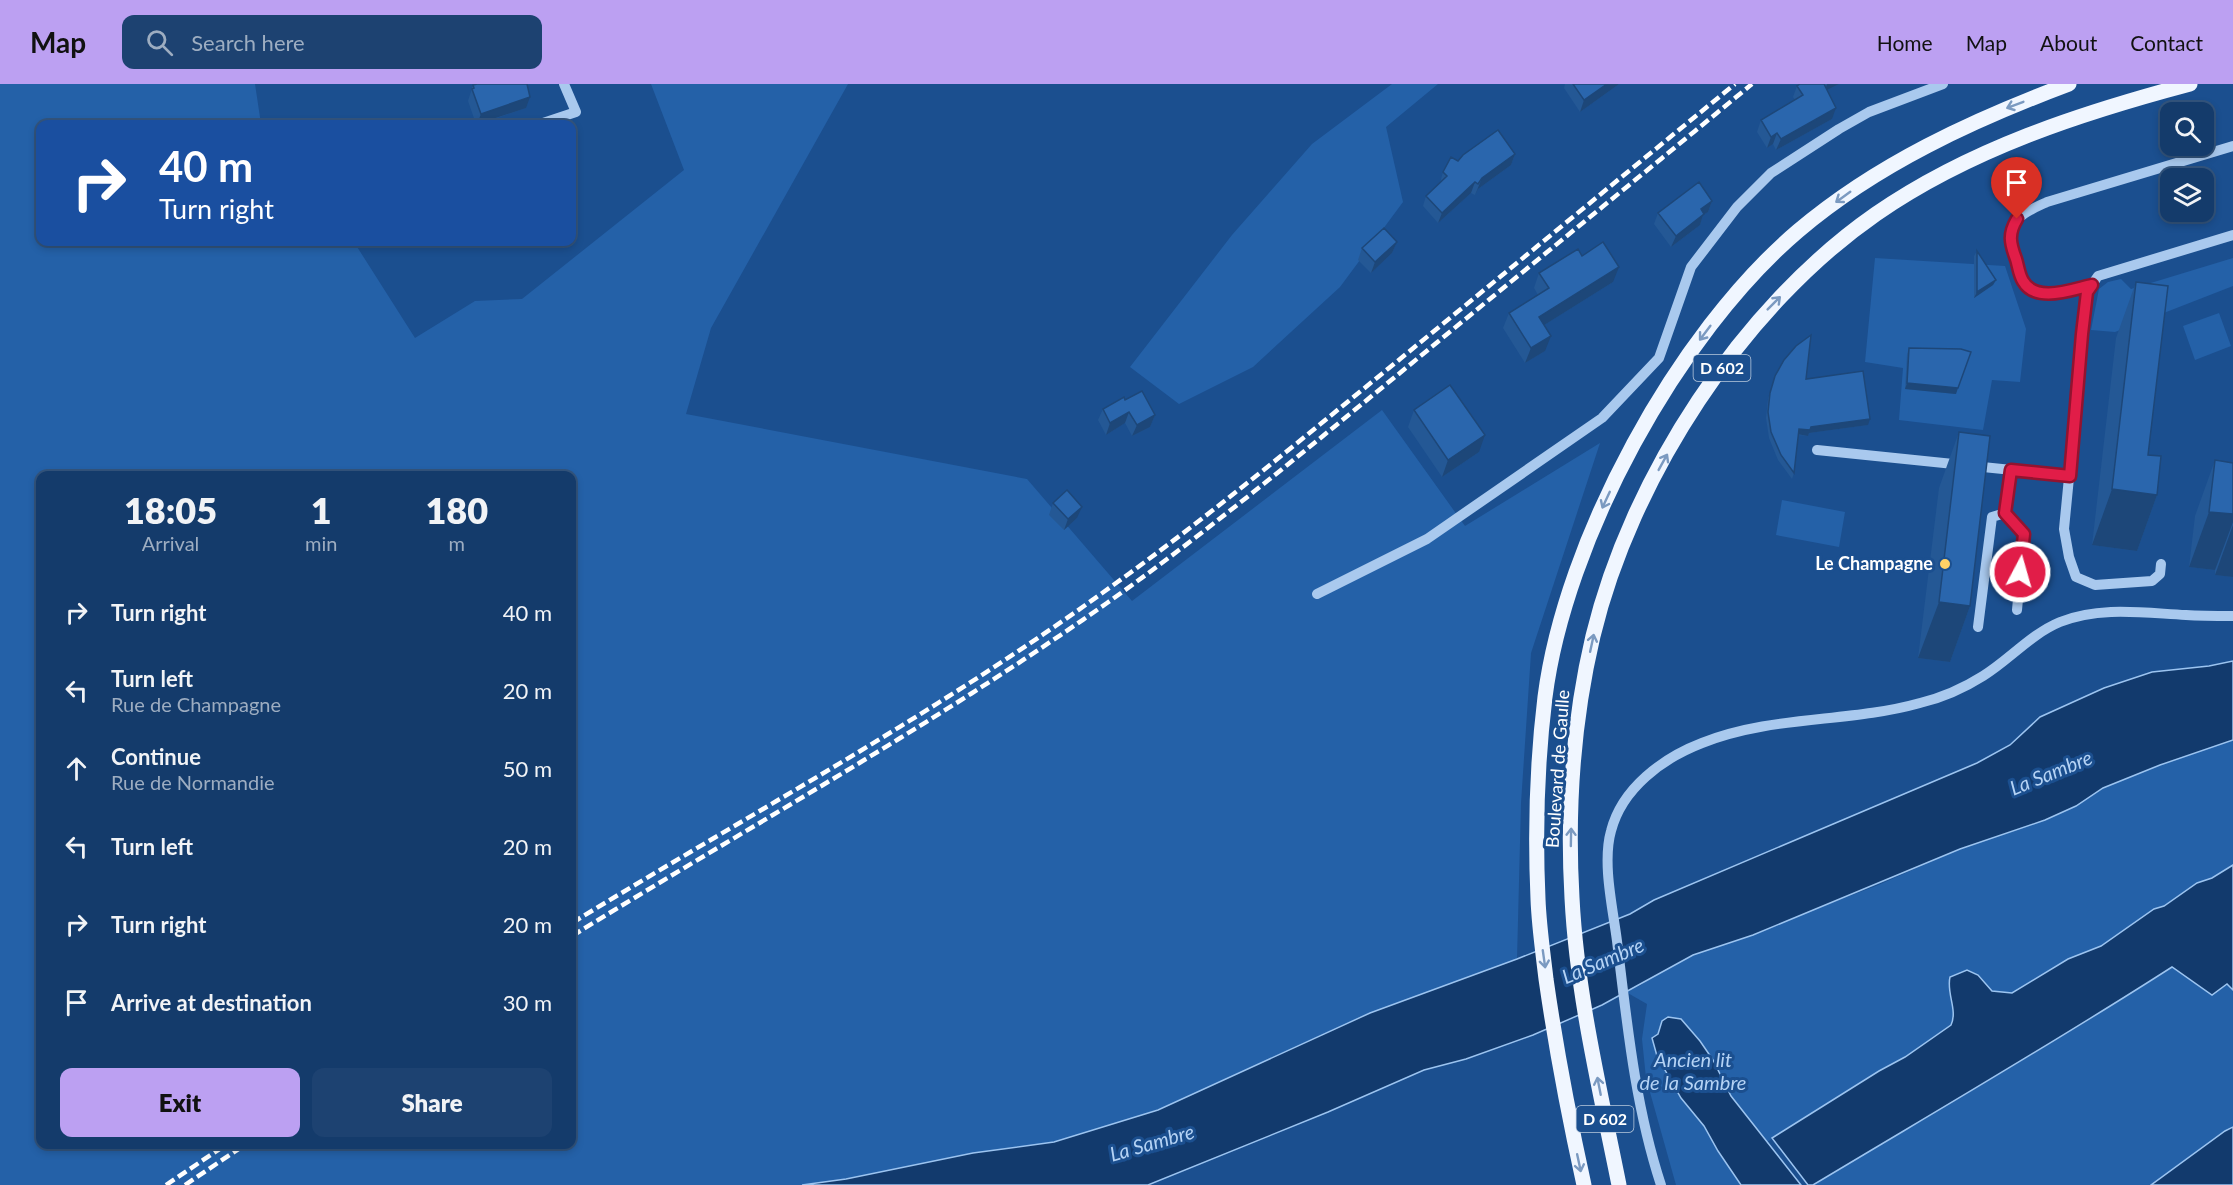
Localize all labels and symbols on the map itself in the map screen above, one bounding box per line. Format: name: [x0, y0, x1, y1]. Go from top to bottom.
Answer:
one-way arrow: [2006, 100, 2024, 111]
pin: [1991, 157, 2042, 219]
one-way arrow: [1836, 191, 1852, 203]
one-way arrow: [1766, 296, 1781, 311]
one-way arrow: [1699, 325, 1712, 341]
road number: D 602: [1694, 355, 1750, 381]
one-way arrow: [1658, 454, 1669, 472]
one-way arrow: [1600, 491, 1612, 509]
position arrow: [1988, 540, 2052, 604]
place label: Le Champagne: [1815, 552, 1933, 574]
marker: Le Champagne: [1938, 557, 1952, 571]
one-way arrow: [1586, 634, 1598, 653]
street label: Boulevard de Gaulle: [1541, 689, 1574, 849]
water label: La Sambre: [2006, 745, 2095, 799]
one-way arrow: [1565, 827, 1577, 847]
water label: La Sambre: [1558, 932, 1647, 988]
one-way arrow: [1538, 949, 1549, 969]
water label: Ancien lit de la Sambre: [1640, 1047, 1746, 1094]
one-way arrow: [1593, 1077, 1604, 1097]
road number: D 602: [1576, 1106, 1634, 1132]
water label: La Sambre: [1107, 1119, 1197, 1166]
one-way arrow: [1574, 1153, 1585, 1172]

